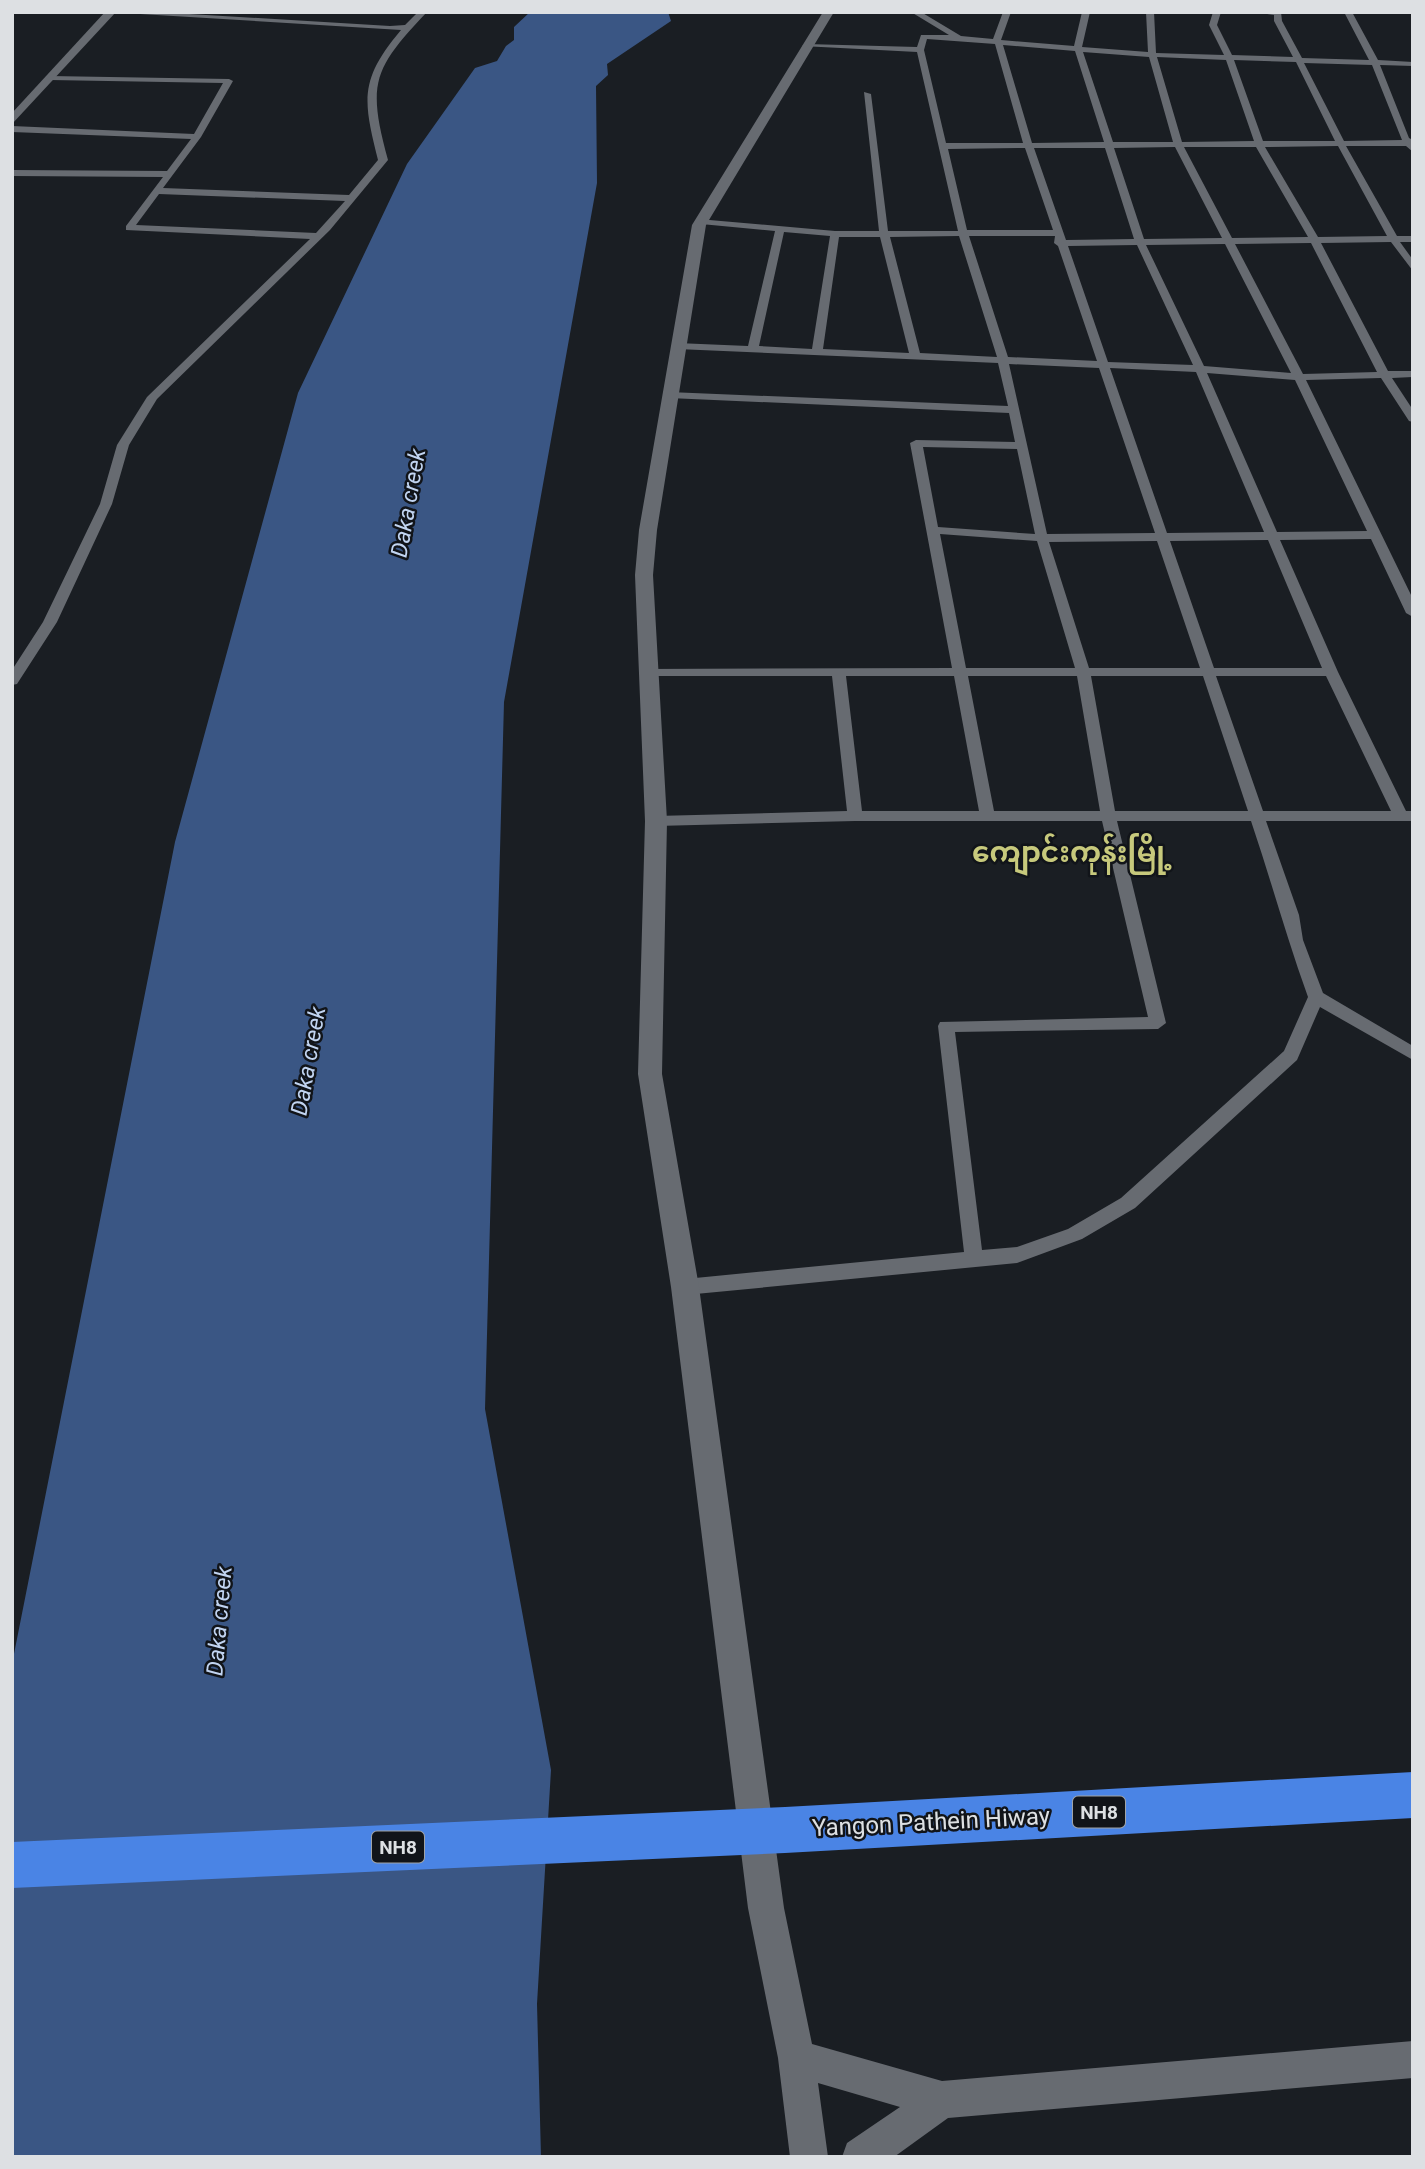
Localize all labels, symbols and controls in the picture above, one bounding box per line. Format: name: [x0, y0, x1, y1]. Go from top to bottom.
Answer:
water label: Daka creek: [386, 446, 431, 560]
district label: ကျောင်းကုန်းမြို့: [972, 833, 1172, 876]
water label: Daka creek: [286, 1004, 331, 1118]
water label: Daka creek: [201, 1564, 238, 1677]
road number: NH8: [1073, 1796, 1125, 1828]
street label: Yangon Pathein Hiway: [811, 1802, 1051, 1842]
road number: NH8: [372, 1831, 424, 1862]

